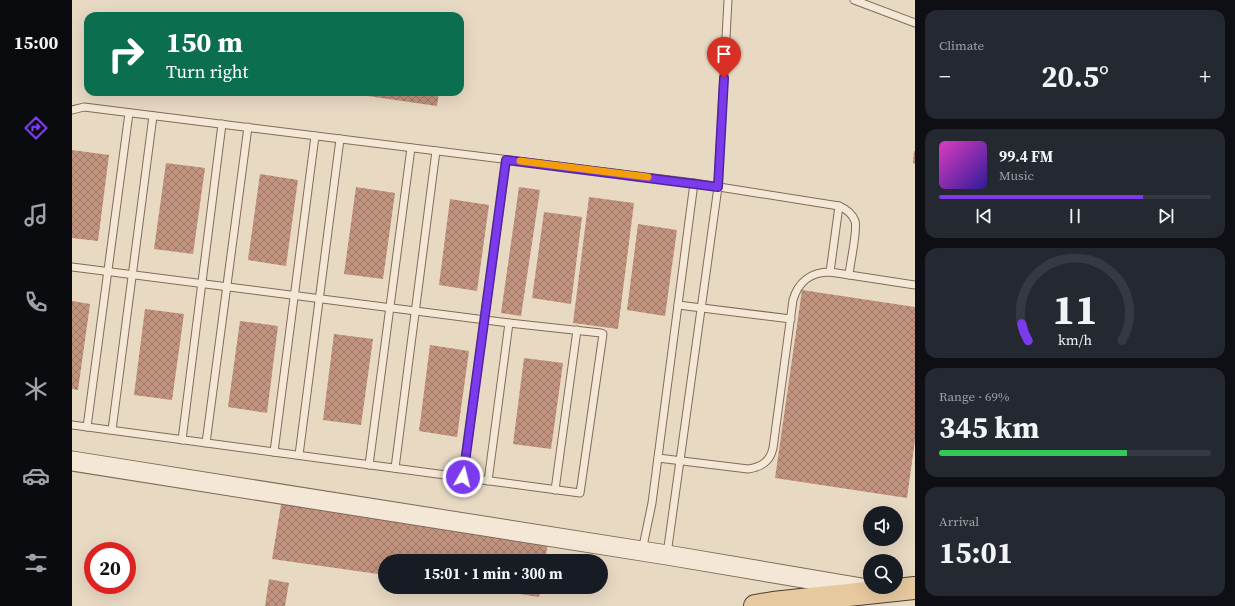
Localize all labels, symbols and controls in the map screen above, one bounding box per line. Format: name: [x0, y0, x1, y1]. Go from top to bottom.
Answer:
text: 150 m: [166, 23, 243, 61]
icon: right: [100, 28, 152, 80]
text: 15:00: [14, 30, 58, 55]
pin: [707, 37, 741, 78]
text: Climate: [939, 37, 984, 54]
icon: arrive: [713, 43, 735, 65]
text: 20.5°: [1041, 56, 1109, 97]
text: Turn right: [166, 59, 248, 84]
text: −: [939, 61, 951, 91]
text: +: [1199, 61, 1211, 91]
icon: directions: [22, 114, 50, 142]
text: 99.4 FM: [999, 146, 1053, 167]
text: Music: [999, 167, 1034, 184]
icon: music: [22, 201, 50, 229]
icon: previous: [973, 205, 995, 227]
icon: pause: [1064, 205, 1086, 227]
icon: next: [1155, 205, 1177, 227]
text: 11: [1052, 281, 1098, 338]
icon: phone: [22, 288, 50, 316]
text: km/h: [1058, 330, 1092, 350]
icon: climate: [22, 375, 50, 403]
text: Range · 69%: [939, 388, 1010, 405]
text: 345 km: [939, 407, 1039, 448]
position arrow: [442, 456, 484, 498]
icon: car: [22, 462, 50, 490]
map controls: [863, 506, 903, 594]
button: sound: [863, 506, 903, 546]
text: Arrival: [939, 513, 979, 530]
text: 15:01: [939, 532, 1013, 573]
speed limit sign: 20: [84, 542, 136, 594]
icon: filters: [22, 549, 50, 577]
button: search: [863, 554, 903, 594]
text: 15:01 · 1 min · 300 m: [424, 563, 563, 584]

